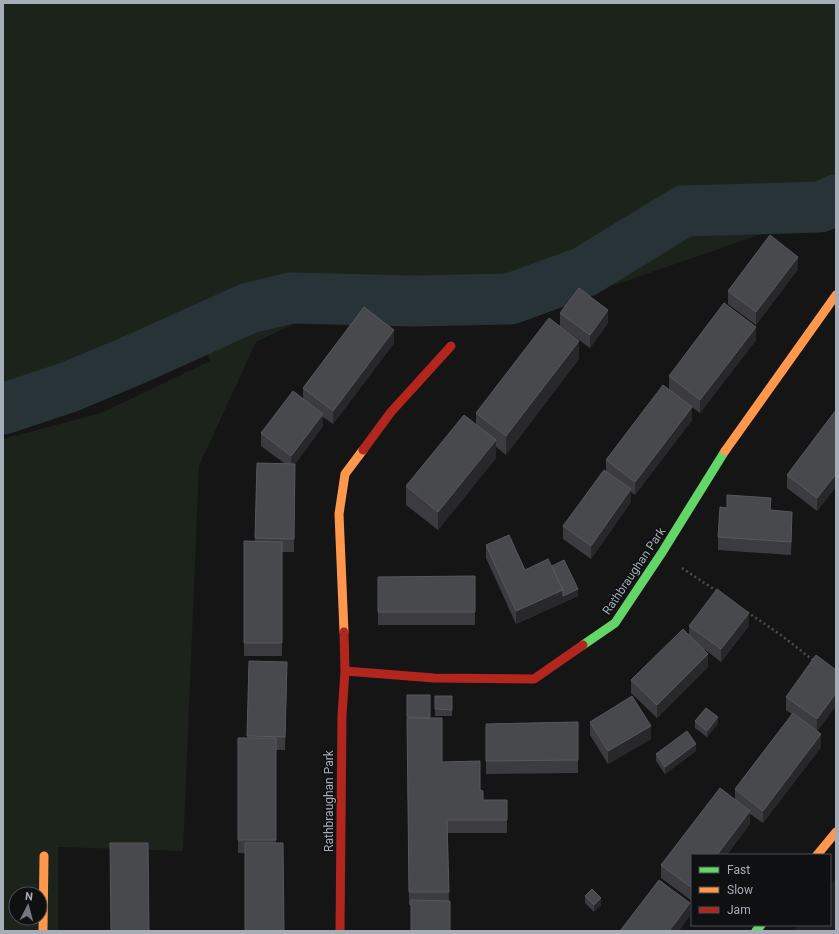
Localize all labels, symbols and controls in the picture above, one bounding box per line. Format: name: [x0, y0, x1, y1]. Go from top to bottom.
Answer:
street label: Rathbraughan Park: [600, 524, 669, 617]
street label: Rathbraughan Park: [322, 749, 336, 852]
legend: [691, 854, 831, 926]
text: Fast: [727, 863, 750, 877]
text: Slow: [727, 883, 753, 897]
north arrow: [8, 886, 48, 926]
text: N: [24, 890, 34, 903]
text: Jam: [727, 903, 751, 917]

